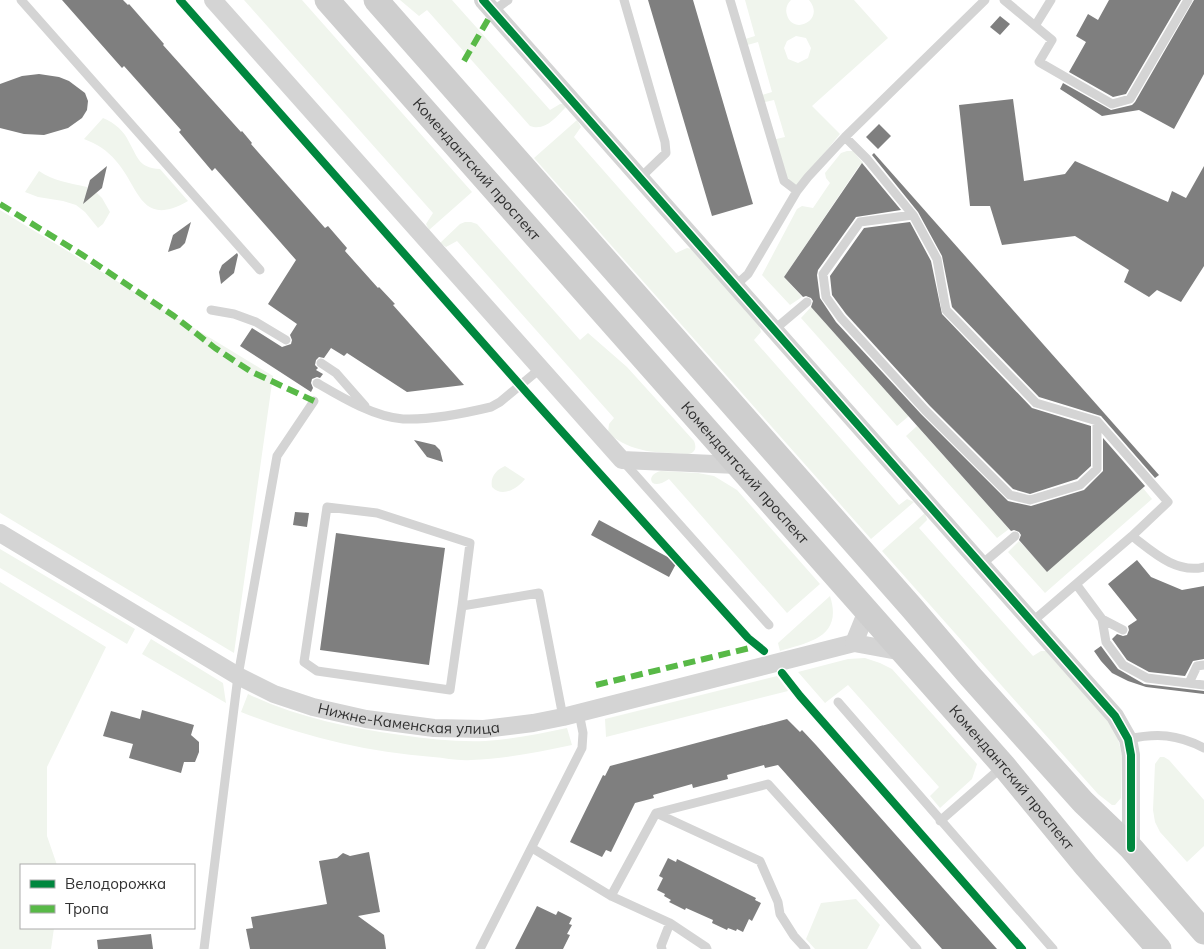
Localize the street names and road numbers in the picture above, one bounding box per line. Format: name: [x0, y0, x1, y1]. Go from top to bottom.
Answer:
street label: Комендантский проспект: [409, 94, 545, 244]
street label: Комендантский проспект: [677, 397, 813, 548]
street label: Нижне-Каменская улица: [316, 698, 501, 738]
street label: Комендантский проспект: [945, 701, 1079, 854]

